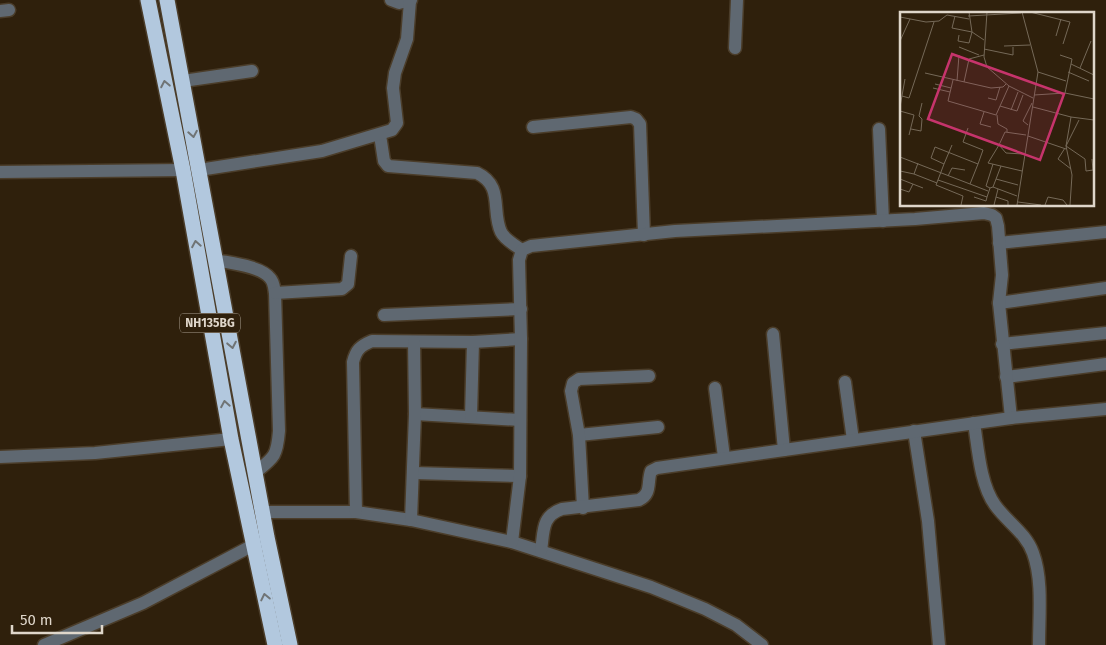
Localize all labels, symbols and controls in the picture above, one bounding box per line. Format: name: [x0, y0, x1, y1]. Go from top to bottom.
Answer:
inset map: [900, 12, 1094, 206]
one-way arrow: [161, 80, 171, 89]
one-way arrow: [187, 129, 197, 138]
one-way arrow: [191, 240, 202, 248]
road number: NH135BG: [180, 314, 240, 332]
one-way arrow: [227, 341, 237, 349]
one-way arrow: [220, 400, 231, 408]
one-way arrow: [260, 593, 271, 602]
scale bar: [12, 602, 102, 634]
text: 50 m: [20, 611, 53, 629]

